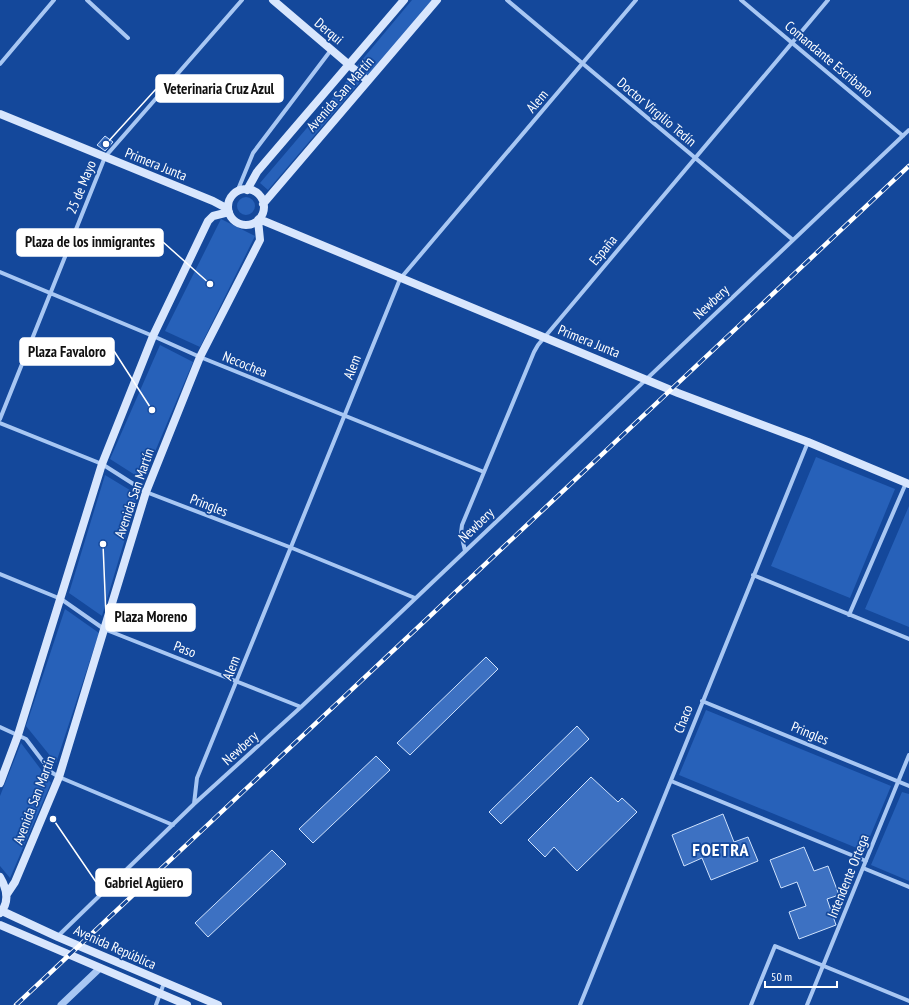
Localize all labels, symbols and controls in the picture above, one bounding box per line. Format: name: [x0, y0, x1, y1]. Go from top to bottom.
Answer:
street label: Derqui: [311, 14, 347, 48]
street label: Comandante Escribano: [781, 17, 877, 101]
street label: Avenida San Martín: [302, 53, 378, 135]
street label: Doctor Virgilio Tedín: [614, 74, 700, 150]
callout: Veterinaria Cruz Azul: [156, 75, 283, 102]
text: Veterinaria Cruz Azul: [163, 79, 275, 98]
street label: Alem: [522, 86, 552, 116]
street label: Primera Junta: [122, 143, 190, 185]
street label: 25 de Mayo: [62, 158, 100, 216]
callout: Plaza de los inmigrantes: [17, 229, 163, 256]
street label: España: [585, 231, 621, 269]
text: Plaza de los inmigrantes: [25, 232, 155, 251]
street label: Newbery: [689, 280, 733, 323]
street label: Primera Junta: [555, 320, 623, 362]
callout: Plaza Favaloro: [20, 338, 114, 365]
text: Plaza Favaloro: [28, 342, 106, 361]
street label: Necochea: [220, 347, 270, 381]
street label: Alem: [339, 352, 365, 382]
street label: Avenida San Martín: [110, 446, 158, 540]
street label: Pringles: [188, 490, 231, 520]
street label: Newbery: [454, 503, 498, 546]
callout: Plaza Moreno: [106, 604, 195, 631]
text: Plaza Moreno: [115, 607, 188, 626]
street label: Paso: [171, 637, 199, 661]
street label: Alem: [218, 653, 244, 683]
street label: Chaco: [669, 702, 697, 736]
street label: Pringles: [789, 717, 832, 749]
street label: Newbery: [218, 727, 262, 769]
street label: Avenida San Martín: [9, 753, 59, 847]
street label: Intendente Ortega: [823, 832, 873, 920]
district label: FOETRA: [692, 838, 750, 861]
callout: Gabriel Agüero: [96, 869, 191, 896]
text: Gabriel Agüero: [105, 873, 184, 892]
street label: Avenida República: [71, 921, 159, 973]
scale bar: [765, 963, 837, 989]
text: 50 m: [771, 969, 792, 984]

